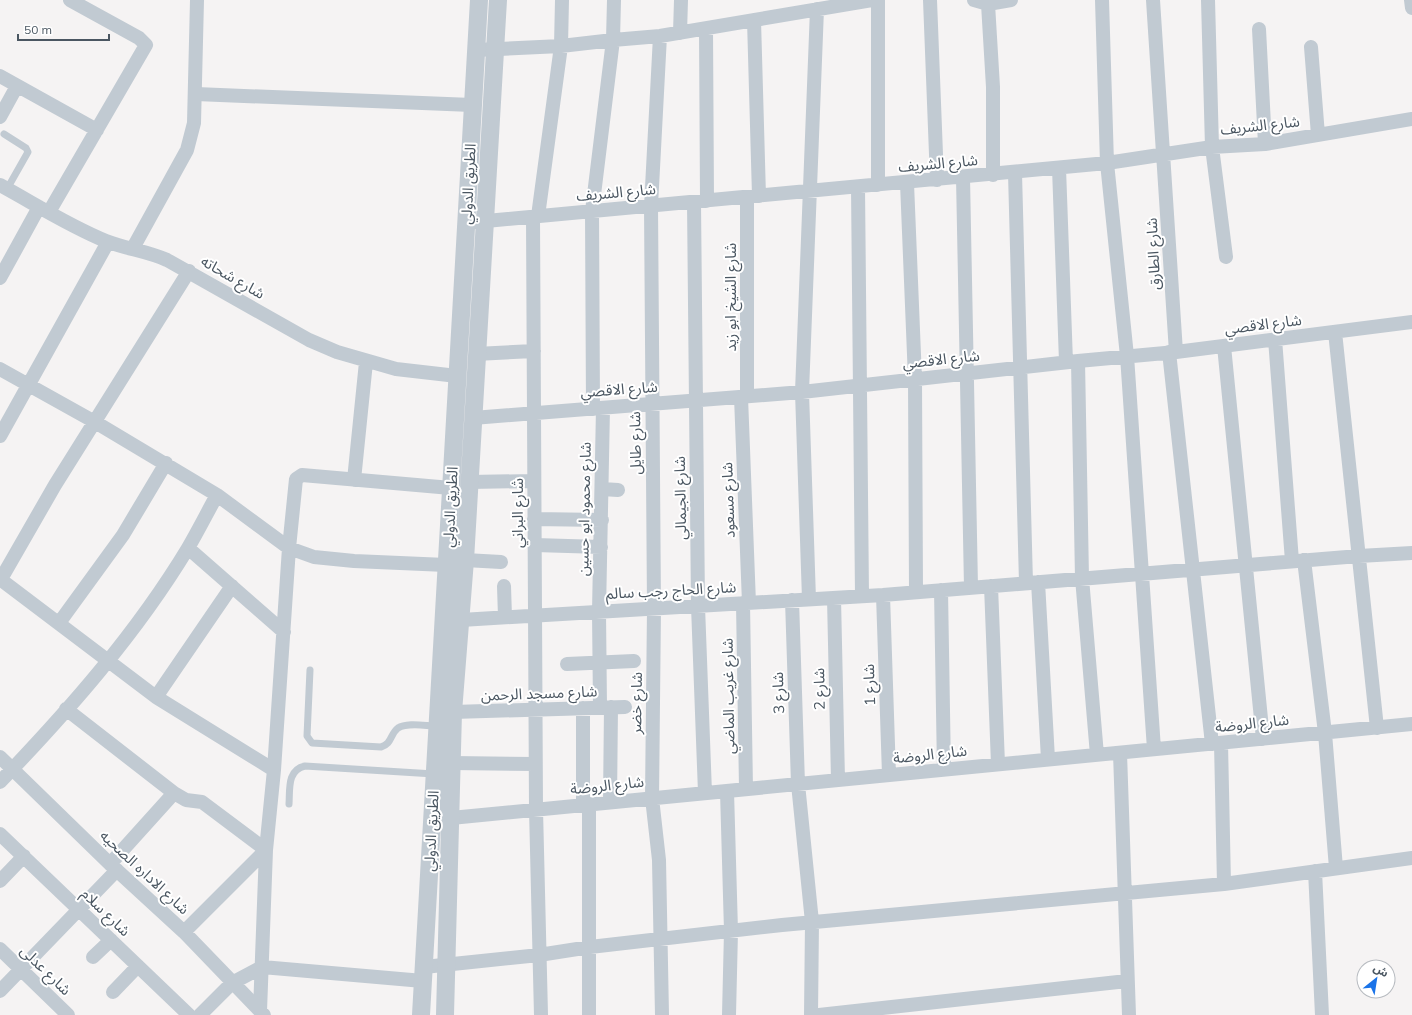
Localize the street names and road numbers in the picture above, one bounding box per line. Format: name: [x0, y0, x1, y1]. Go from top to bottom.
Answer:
street label: شارع الشريف: [1219, 111, 1301, 142]
street label: الطريق الدولي: [456, 143, 482, 225]
street label: شارع الشريف: [897, 150, 979, 179]
street label: شارع الشريف: [575, 179, 657, 208]
street label: شارع الطارق: [1142, 217, 1167, 291]
street label: شارع الشيخ ابو زيد: [721, 242, 743, 351]
street label: شارع شحاته: [196, 251, 269, 306]
street label: شارع الاقصي: [1223, 310, 1303, 341]
street label: شارع الاقصي: [902, 345, 981, 375]
street label: شارع الاقصي: [580, 377, 659, 404]
street label: شارع طايل: [625, 411, 648, 475]
street label: شارع محمود ابو حسين: [573, 442, 598, 576]
street label: شارع الجيمالي: [670, 456, 693, 540]
street label: شارع مسعود: [717, 461, 742, 538]
street label: الطريق الدولي: [438, 466, 464, 548]
street label: شارع البراني: [508, 478, 530, 548]
street label: شارع الحاج رجب سالم: [605, 577, 737, 606]
street label: شارع غريب الماضي: [717, 638, 742, 754]
street label: شارع 1: [859, 663, 882, 706]
street label: شارع 2: [809, 667, 832, 710]
street label: شارع 3: [768, 671, 791, 714]
street label: شارع خضر: [626, 672, 649, 735]
street label: شارع مسجد الرحمن: [480, 681, 598, 708]
street label: شارع الروضة: [1214, 710, 1290, 739]
street label: شارع الروضة: [892, 741, 968, 770]
street label: شارع الروضة: [569, 772, 645, 801]
street label: الطريق الدولي: [419, 790, 445, 872]
street label: شارع الاداره الصحيه: [94, 826, 194, 921]
street label: شارع سلام: [75, 884, 135, 942]
street label: شارع عدلى: [14, 941, 76, 1001]

